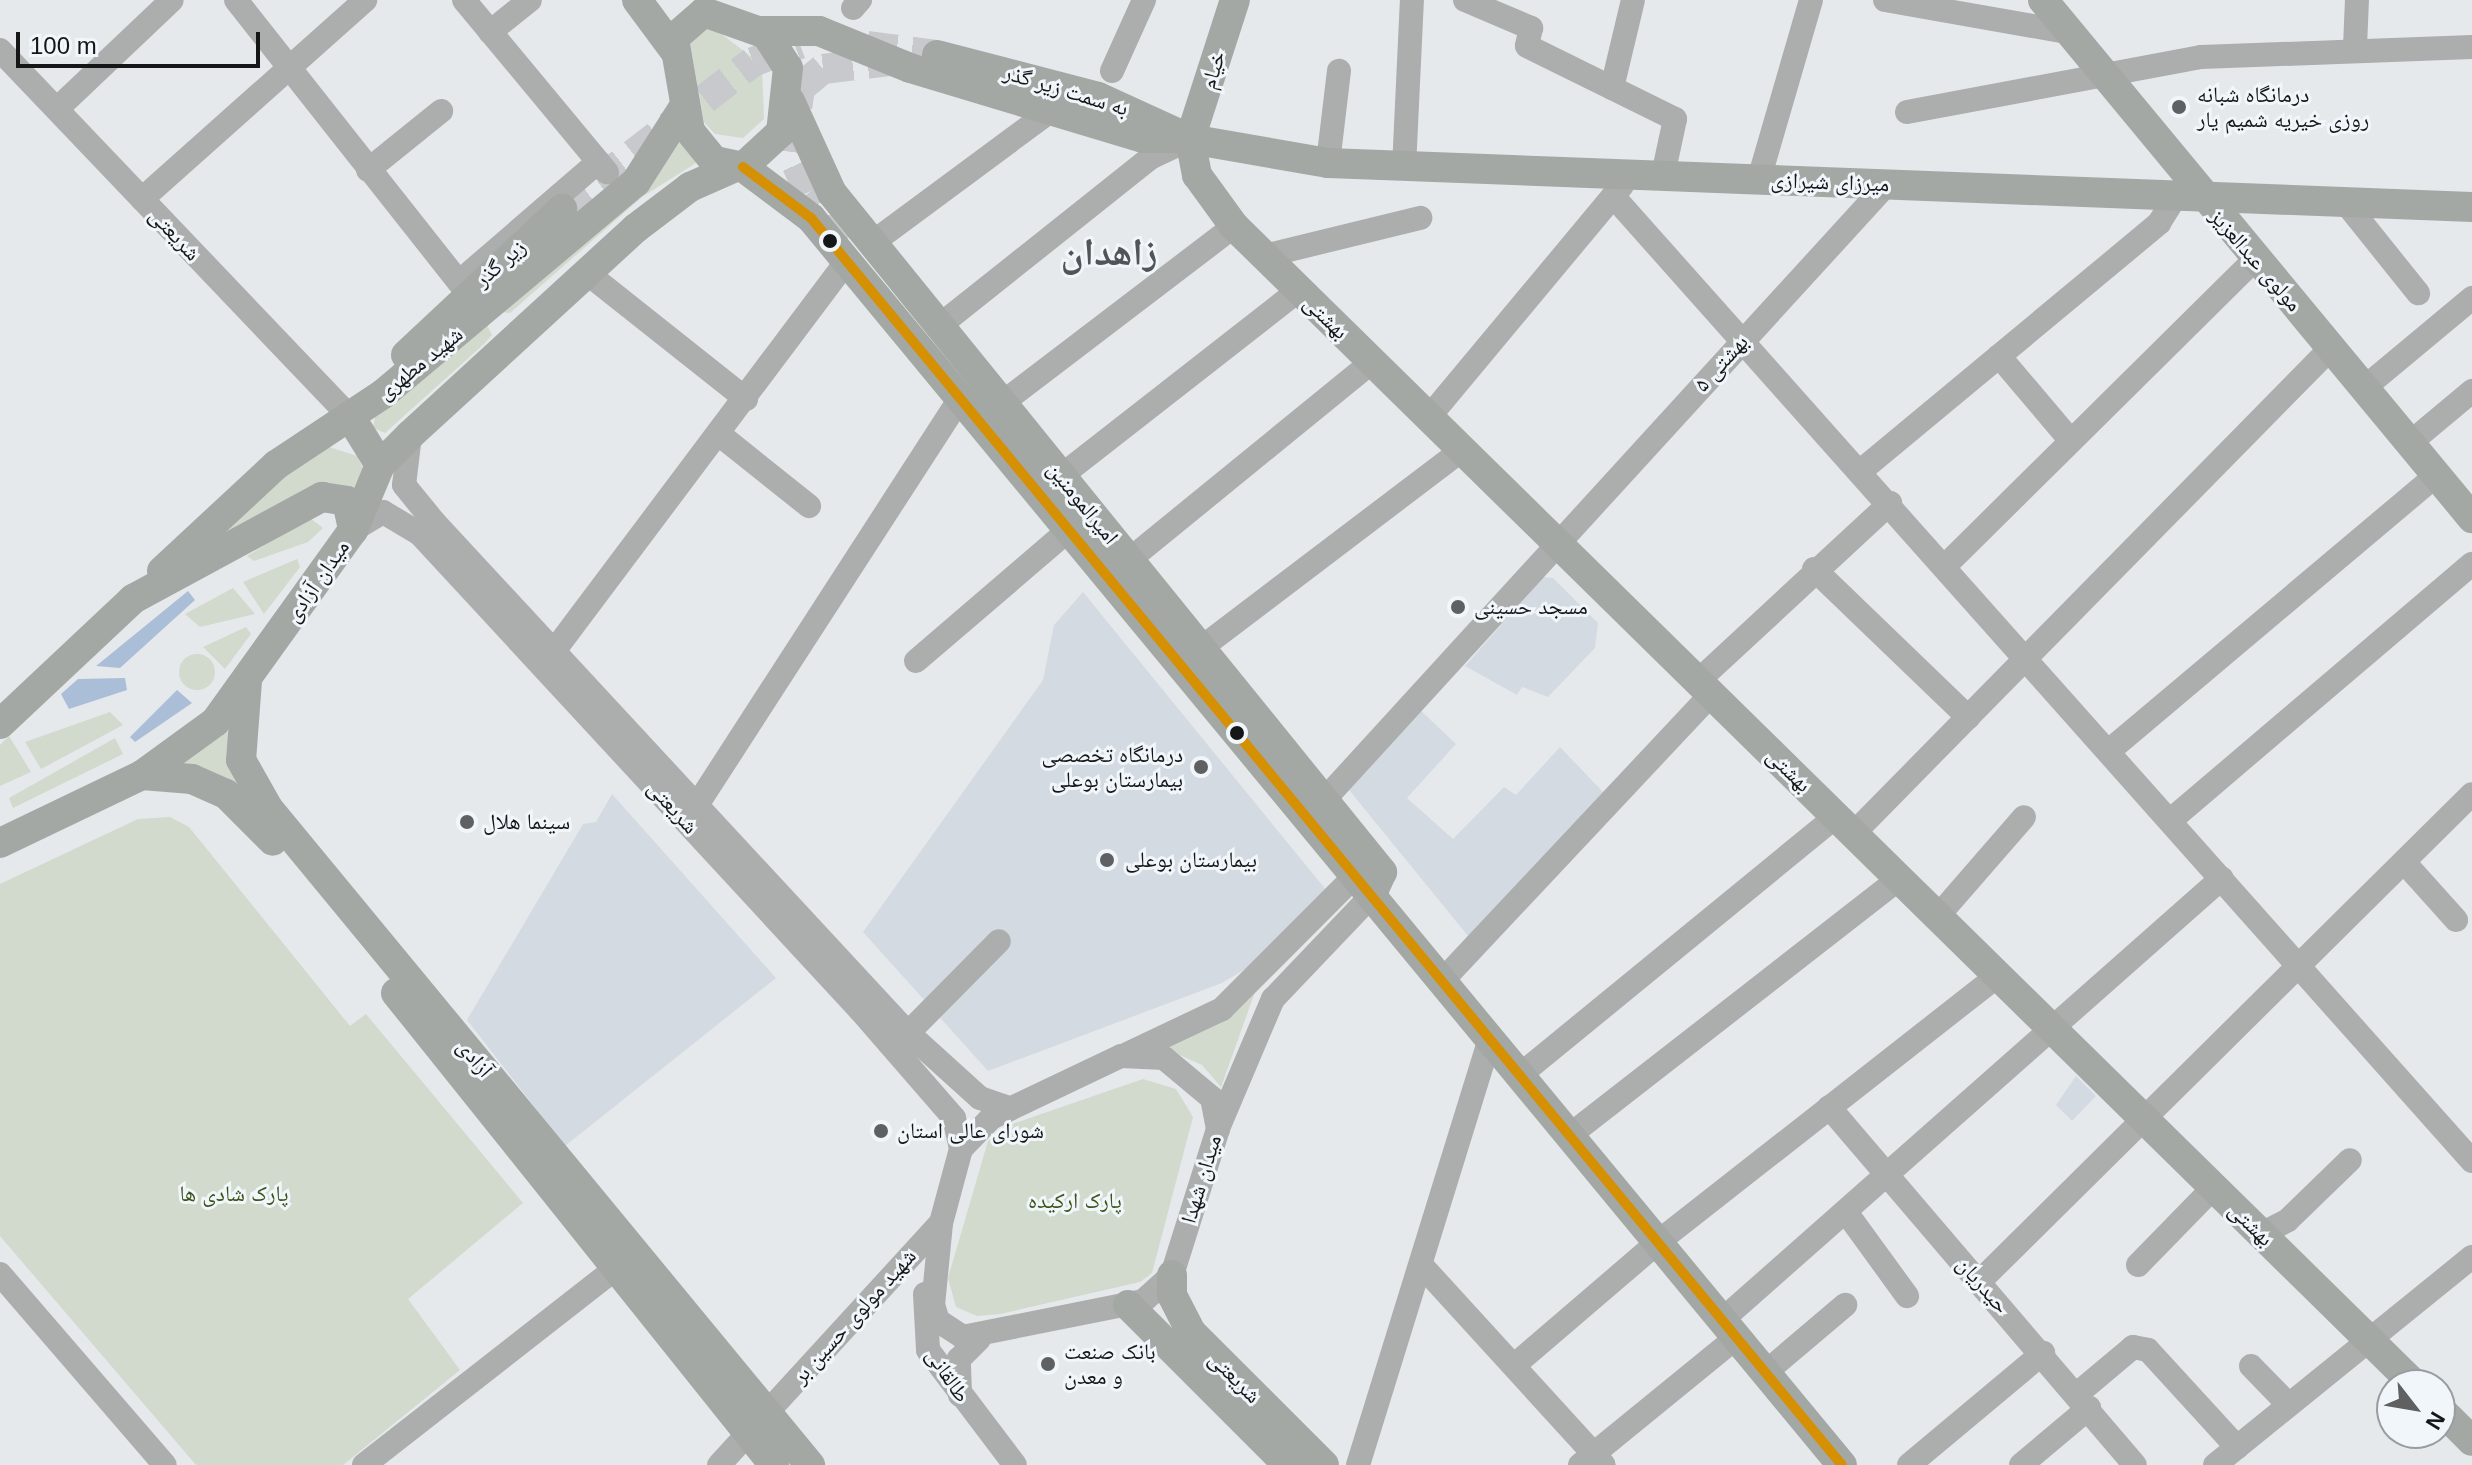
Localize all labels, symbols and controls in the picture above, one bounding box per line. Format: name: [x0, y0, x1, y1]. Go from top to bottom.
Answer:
scale bar: [20, 16, 264, 66]
text: 100 m: [30, 32, 97, 59]
street label: خیام: [1195, 48, 1231, 92]
street label: به سمت زیر گذر: [1001, 59, 1131, 121]
place label: درمانگاه شبانه روزی خیریه شمیم یار: [2197, 81, 2369, 132]
marker: درمانگاه شبانه روزی خیریه شمیم یار: [2168, 96, 2190, 118]
street label: میرزای شیرازی: [1770, 167, 1890, 197]
street label: شریعتی: [144, 202, 206, 266]
street label: مولوی عبدالعزیز: [2204, 203, 2308, 317]
district label: زاهدان: [1061, 230, 1157, 276]
unlabelled marker: [822, 233, 838, 249]
street label: زیر گذر: [469, 234, 531, 292]
street label: بهشتی: [1298, 289, 1354, 345]
street label: شهید مطهری: [372, 321, 468, 405]
street label: بهشتی ۵: [1688, 329, 1754, 397]
street label: امیرالمومنین: [1042, 456, 1124, 550]
street label: میدان آزادی: [279, 535, 355, 627]
place label: مسجد حسینی: [1474, 594, 1588, 620]
marker: مسجد حسینی: [1449, 598, 1467, 616]
unlabelled marker: [1229, 725, 1245, 741]
place label: درمانگاه تخصصی بیمارستان بوعلی: [1041, 741, 1183, 792]
street label: بهشتی: [1761, 742, 1817, 798]
marker: درمانگاه تخصصی بیمارستان بوعلی: [1190, 756, 1212, 778]
street label: شریعتی: [642, 775, 704, 839]
place label: سینما هلال: [483, 809, 570, 835]
marker: سینما هلال: [458, 813, 476, 831]
place label: بیمارستان بوعلی: [1125, 847, 1257, 873]
marker: بیمارستان بوعلی: [1096, 849, 1118, 871]
street label: آزادی: [451, 1034, 499, 1082]
place label: شورای عالی استان: [897, 1118, 1044, 1144]
marker: شورای عالی استان: [872, 1122, 890, 1140]
street label: میدان شهدا: [1175, 1132, 1227, 1226]
park label: پارک شادی ها: [179, 1181, 289, 1207]
park label: پارک ارکیده: [1028, 1188, 1122, 1214]
street label: بهشتی: [2223, 1196, 2279, 1252]
street label: شهید مولوی حسین بر: [786, 1243, 922, 1389]
street label: حیدریان: [1951, 1251, 2015, 1319]
place label: بانک صنعت و معدن: [1064, 1338, 1156, 1390]
street label: طالقانی: [920, 1343, 976, 1407]
street label: شریعتی: [1203, 1345, 1267, 1409]
marker: بانک صنعت و معدن: [1039, 1355, 1057, 1373]
north arrow: [2376, 1369, 2456, 1449]
text: N: [2420, 1407, 2450, 1434]

